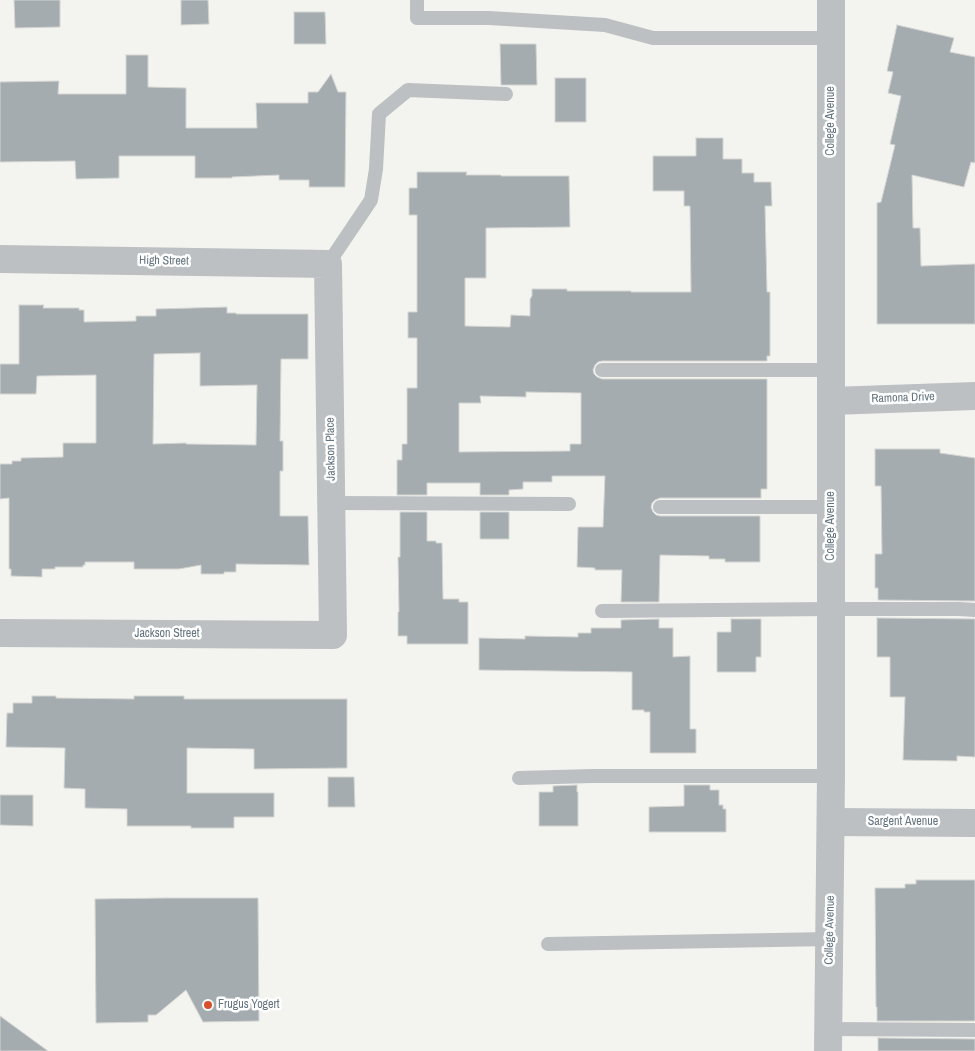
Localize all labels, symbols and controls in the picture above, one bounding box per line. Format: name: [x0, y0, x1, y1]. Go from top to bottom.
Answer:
street label: College Avenue: [824, 86, 838, 156]
street label: High Street: [139, 253, 189, 269]
street label: Ramona Drive: [871, 390, 935, 406]
street label: Jackson Place: [323, 417, 339, 481]
street label: College Avenue: [824, 491, 838, 561]
street label: Jackson Street: [134, 627, 200, 641]
street label: Sargent Avenue: [868, 815, 938, 829]
street label: College Avenue: [822, 895, 838, 965]
place label: Frugus Yogert: [218, 998, 280, 1012]
marker: Frugus Yogert: [202, 999, 214, 1011]

